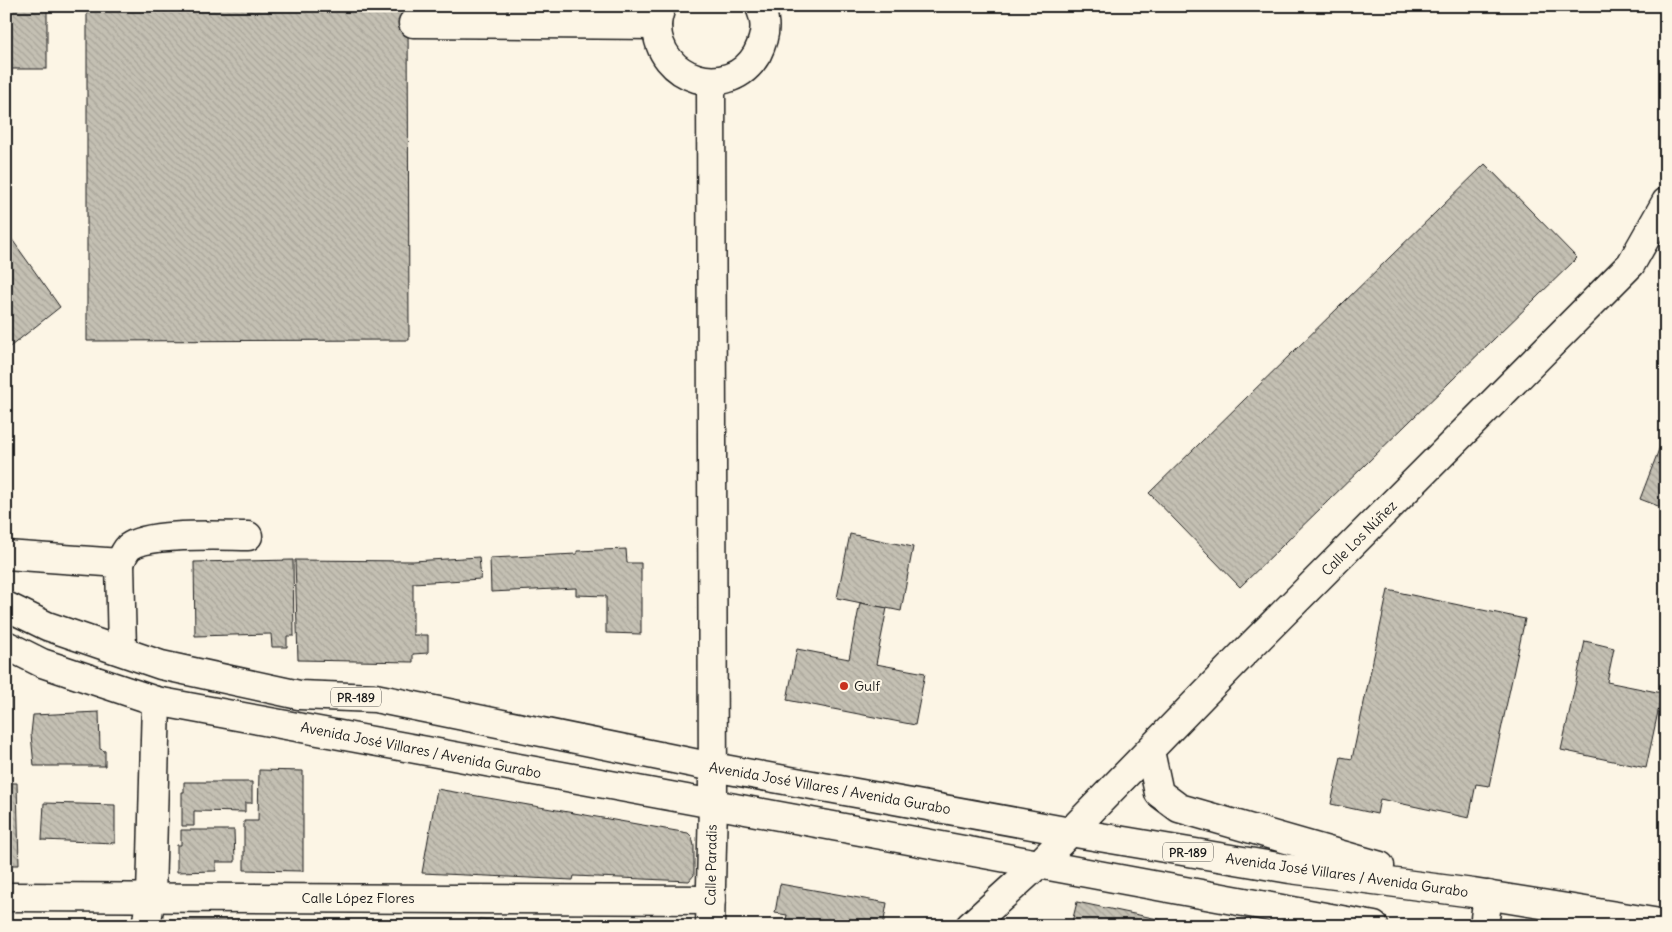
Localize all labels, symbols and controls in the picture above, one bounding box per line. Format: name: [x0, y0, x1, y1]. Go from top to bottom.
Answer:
street label: Calle Los Núñez: [1318, 496, 1401, 579]
place label: Gulf: [854, 677, 880, 695]
marker: Gulf: [838, 680, 850, 692]
road number: PR-189: [331, 688, 381, 706]
street label: Avenida José Villares / Avenida Gurabo: [299, 718, 543, 782]
street label: Avenida José Villares / Avenida Gurabo: [708, 758, 952, 818]
street label: Calle Paradis: [701, 824, 721, 906]
road number: PR-189: [1163, 842, 1213, 862]
street label: Avenida José Villares / Avenida Gurabo: [1225, 849, 1470, 901]
street label: Calle López Flores: [301, 889, 415, 907]

